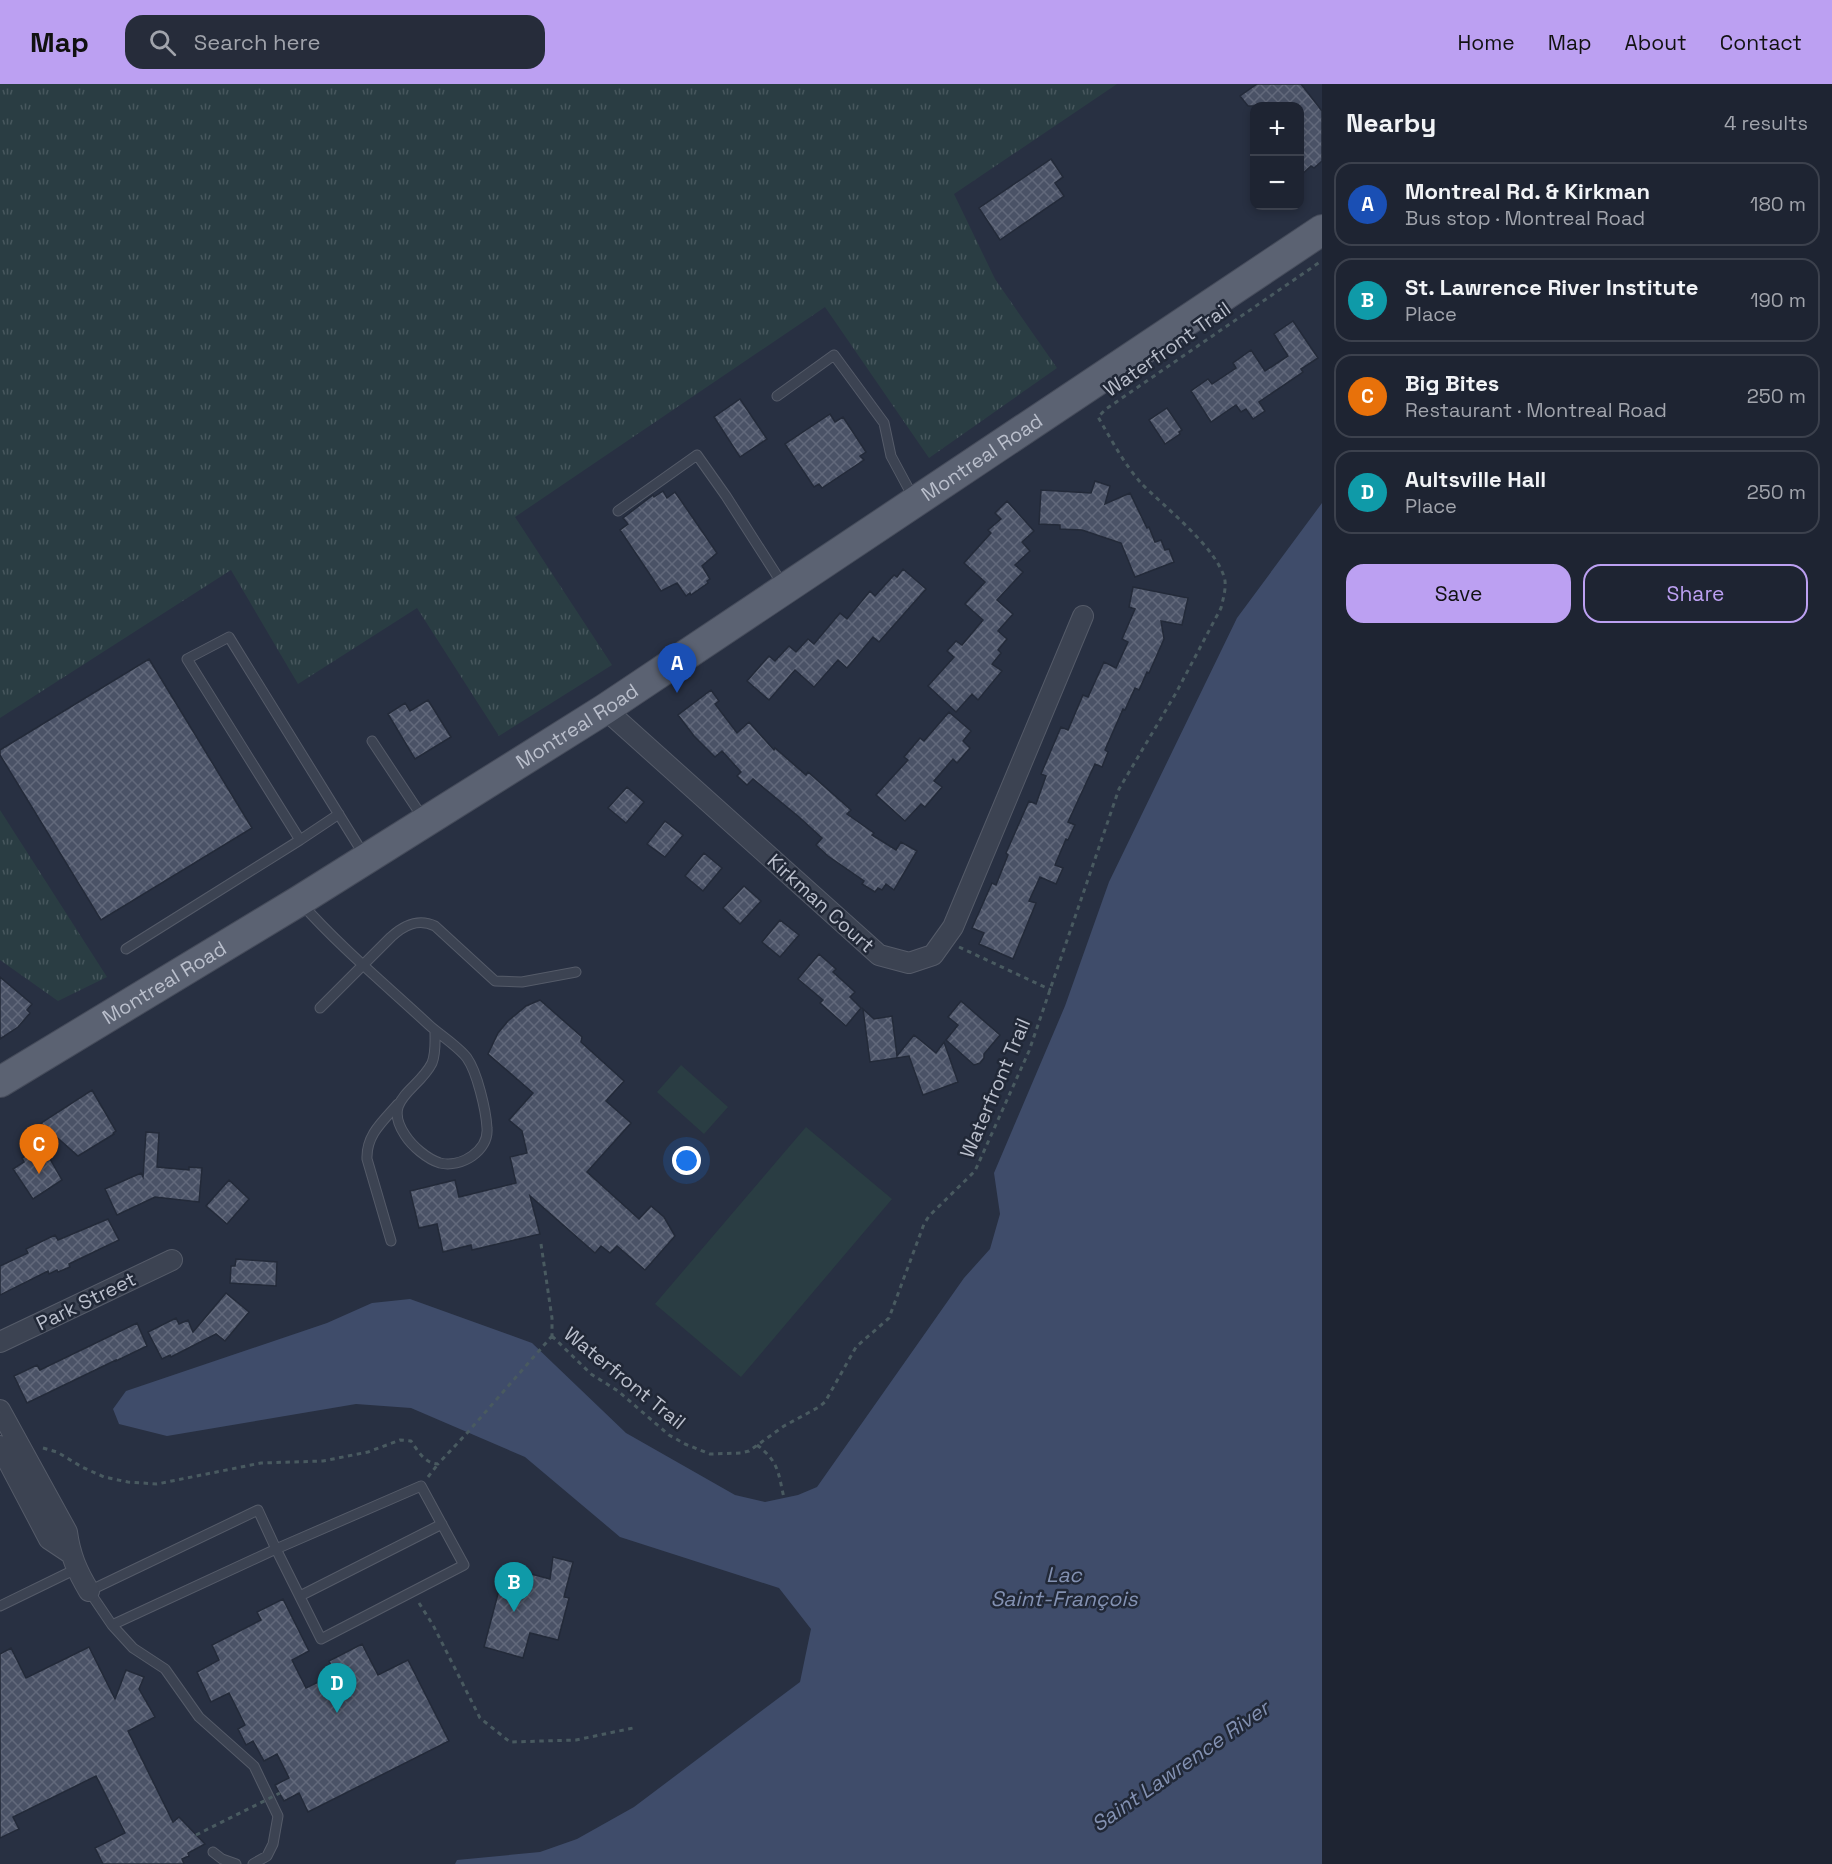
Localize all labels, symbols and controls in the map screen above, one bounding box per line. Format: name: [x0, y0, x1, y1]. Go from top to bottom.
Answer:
search box: [125, 15, 545, 69]
text: Map: [30, 24, 89, 60]
icon: search: [146, 26, 179, 59]
text: Search here: [194, 28, 321, 56]
text: Home: [1457, 29, 1515, 56]
text: Map: [1548, 29, 1592, 56]
text: About: [1625, 29, 1687, 56]
text: Contact: [1720, 29, 1802, 56]
map controls: [1250, 102, 1304, 210]
button: +: [1250, 102, 1304, 156]
text: Nearby: [1346, 106, 1436, 140]
text: 4 results: [1724, 110, 1808, 136]
button: −: [1250, 156, 1304, 210]
text: Montreal Rd. & Kirkman: [1405, 177, 1650, 205]
text: A: [1361, 191, 1374, 217]
text: 180 m: [1750, 191, 1806, 217]
text: Bus stop · Montreal Road: [1405, 205, 1645, 231]
text: St. Lawrence River Institute: [1405, 273, 1698, 301]
text: B: [1361, 287, 1374, 313]
text: 190 m: [1750, 287, 1806, 313]
street label: Waterfront Trail: [1098, 296, 1236, 402]
text: Place: [1405, 301, 1457, 327]
text: Big Bites: [1405, 369, 1499, 397]
text: C: [1361, 383, 1374, 409]
text: 250 m: [1747, 383, 1806, 409]
text: Restaurant · Montreal Road: [1405, 397, 1667, 423]
street label: Montreal Road: [916, 407, 1048, 507]
text: Aultsville Hall: [1405, 465, 1546, 493]
text: D: [1361, 479, 1374, 505]
text: 250 m: [1747, 479, 1806, 505]
text: Place: [1405, 493, 1457, 519]
button: Save: [1346, 564, 1571, 623]
button: Share: [1583, 564, 1808, 623]
pin: A: [658, 644, 696, 693]
street label: Montreal Road: [511, 677, 643, 775]
street label: Kirkman Court: [762, 848, 880, 958]
street label: Montreal Road: [97, 935, 231, 1030]
street label: Waterfront Trail: [954, 1014, 1036, 1162]
pin: C: [20, 1124, 58, 1174]
your location: [672, 1146, 701, 1175]
street label: Park Street: [32, 1266, 140, 1336]
street label: Waterfront Trail: [559, 1321, 691, 1435]
water label: Lac Saint-François: [990, 1561, 1139, 1612]
pin: B: [494, 1562, 534, 1612]
pin: D: [318, 1664, 356, 1713]
water label: Saint Lawrence River: [1086, 1693, 1276, 1838]

